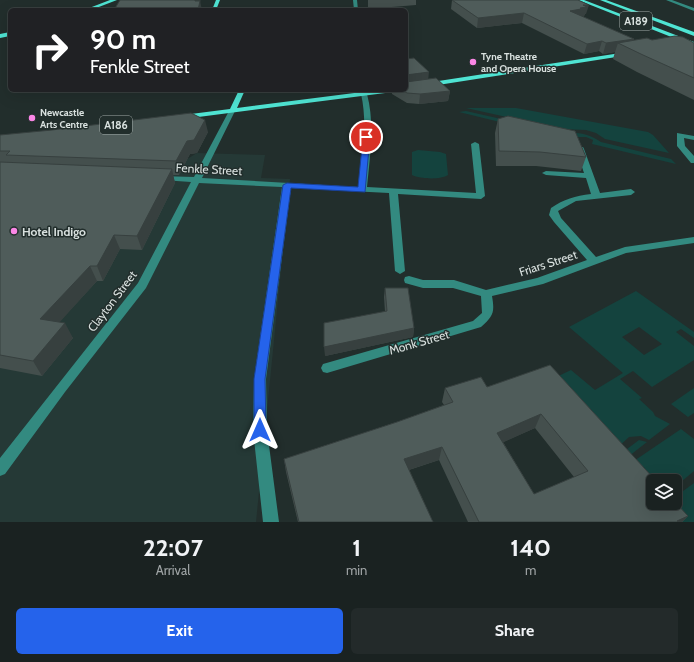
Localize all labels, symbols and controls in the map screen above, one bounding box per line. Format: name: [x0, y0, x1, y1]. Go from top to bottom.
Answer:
road number: A189: [620, 12, 652, 30]
text: 90 m: [90, 22, 156, 56]
icon: right: [24, 24, 76, 76]
place label: Tyne Theatre and Opera House: [481, 50, 556, 75]
text: Fenkle Street: [90, 56, 190, 78]
marker: Tyne Theatre and Opera House: [468, 57, 478, 67]
place label: Newcastle Arts Centre: [40, 106, 88, 131]
marker: Newcastle Arts Centre: [27, 113, 37, 123]
road number: A186: [100, 116, 132, 134]
pin: [349, 120, 383, 154]
icon: arrive: [355, 126, 377, 148]
street label: Fenkle Street: [175, 160, 243, 178]
place label: Hotel Indigo: [22, 224, 86, 239]
marker: Hotel Indigo: [9, 226, 19, 236]
street label: Friars Street: [517, 247, 579, 279]
street label: Clayton Street: [84, 267, 140, 335]
street label: Monk Street: [387, 326, 451, 358]
position arrow: [239, 409, 281, 451]
map controls: [646, 474, 682, 510]
button: layers: [646, 474, 682, 510]
text: 22:07: [143, 533, 203, 562]
text: 1: [352, 533, 361, 562]
text: 140: [510, 533, 551, 562]
text: Arrival: [156, 562, 190, 578]
text: min: [346, 562, 367, 578]
text: m: [525, 562, 536, 578]
button: Exit: [16, 608, 343, 654]
button: Share: [351, 608, 678, 654]

